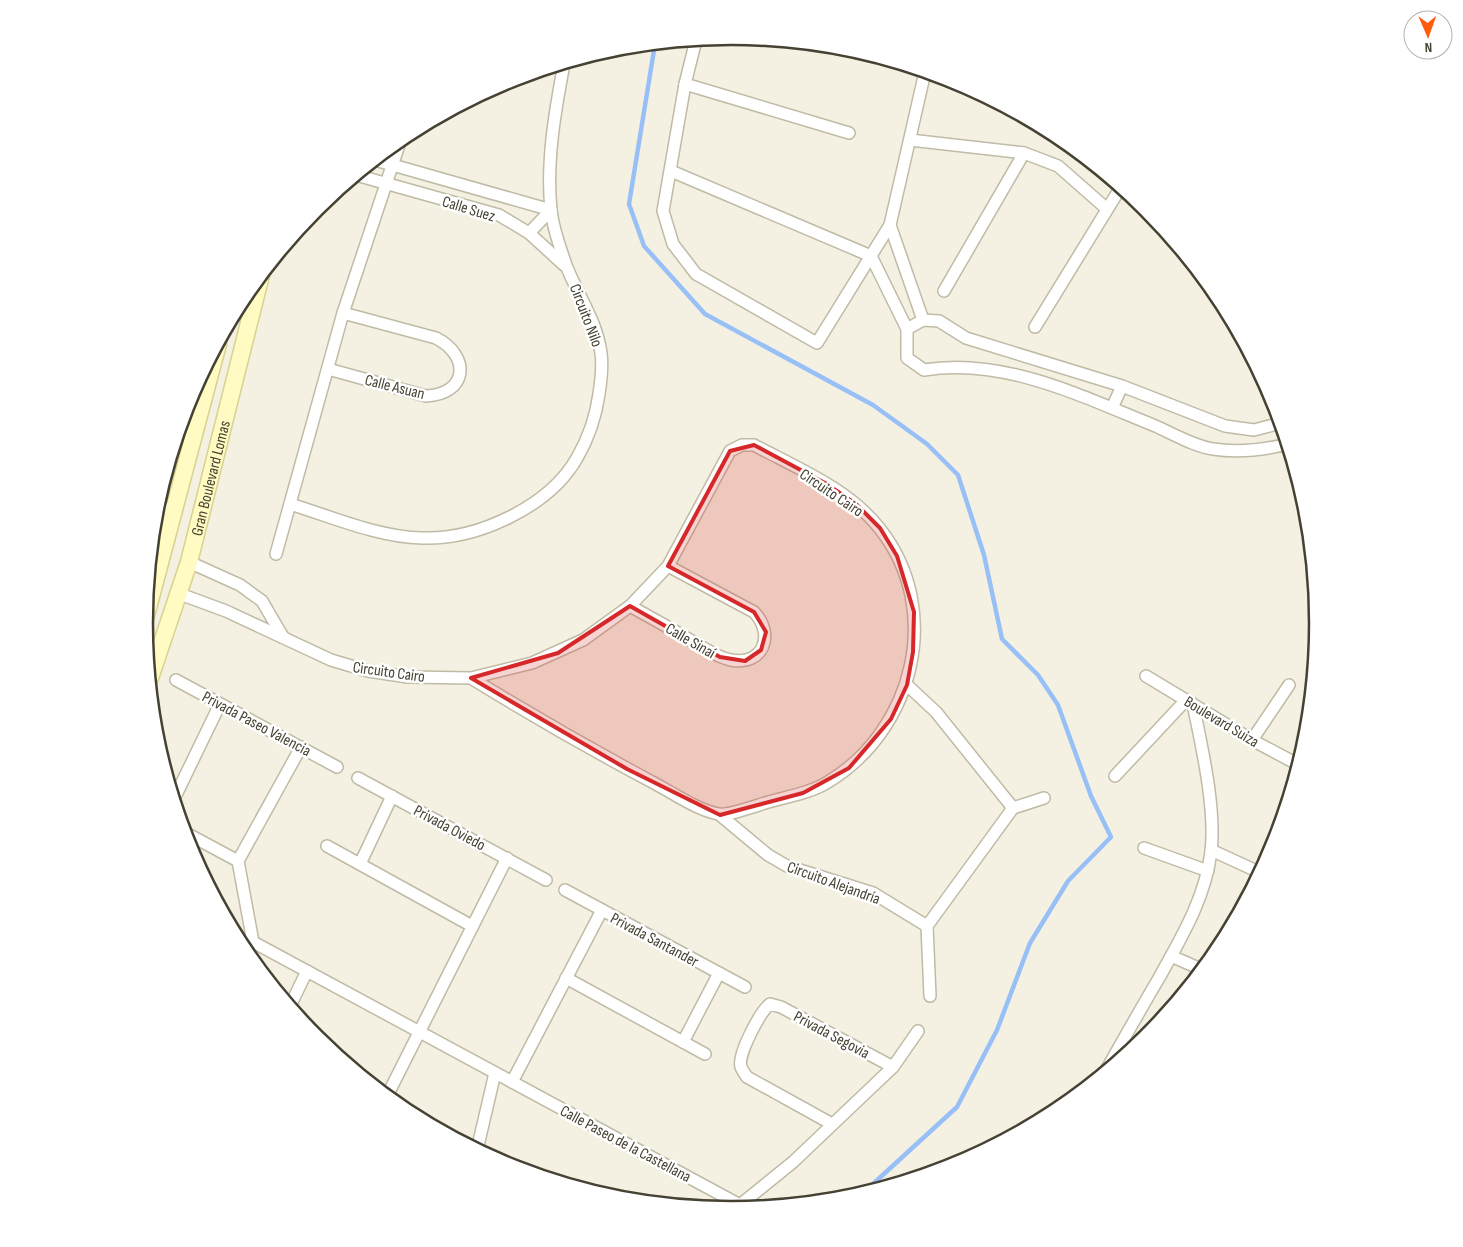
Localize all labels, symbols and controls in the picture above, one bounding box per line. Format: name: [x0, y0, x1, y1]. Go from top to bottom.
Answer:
north arrow: [1403, 10, 1453, 60]
text: N: [1424, 39, 1432, 56]
street label: Calle Suez: [440, 192, 498, 227]
street label: Circuito Nilo: [565, 281, 606, 350]
street label: Calle Asuan: [363, 371, 426, 404]
street label: Gran Boulevard Lomas: [188, 419, 235, 538]
street label: Circuito Cairo: [796, 465, 867, 521]
street label: Calle Sinaí: [662, 619, 719, 663]
street label: Circuito Cairo: [351, 658, 426, 687]
street label: Privada Paseo Valencia: [199, 688, 314, 761]
street label: Boulevard Suiza: [1180, 693, 1262, 752]
street label: Privada Oviedo: [410, 801, 488, 855]
street label: Circuito Alejandría: [784, 858, 883, 909]
street label: Privada Santander: [607, 909, 702, 972]
street label: Privada Segovia: [790, 1007, 873, 1063]
street label: Calle Paseo de la Castellana: [557, 1102, 694, 1187]

